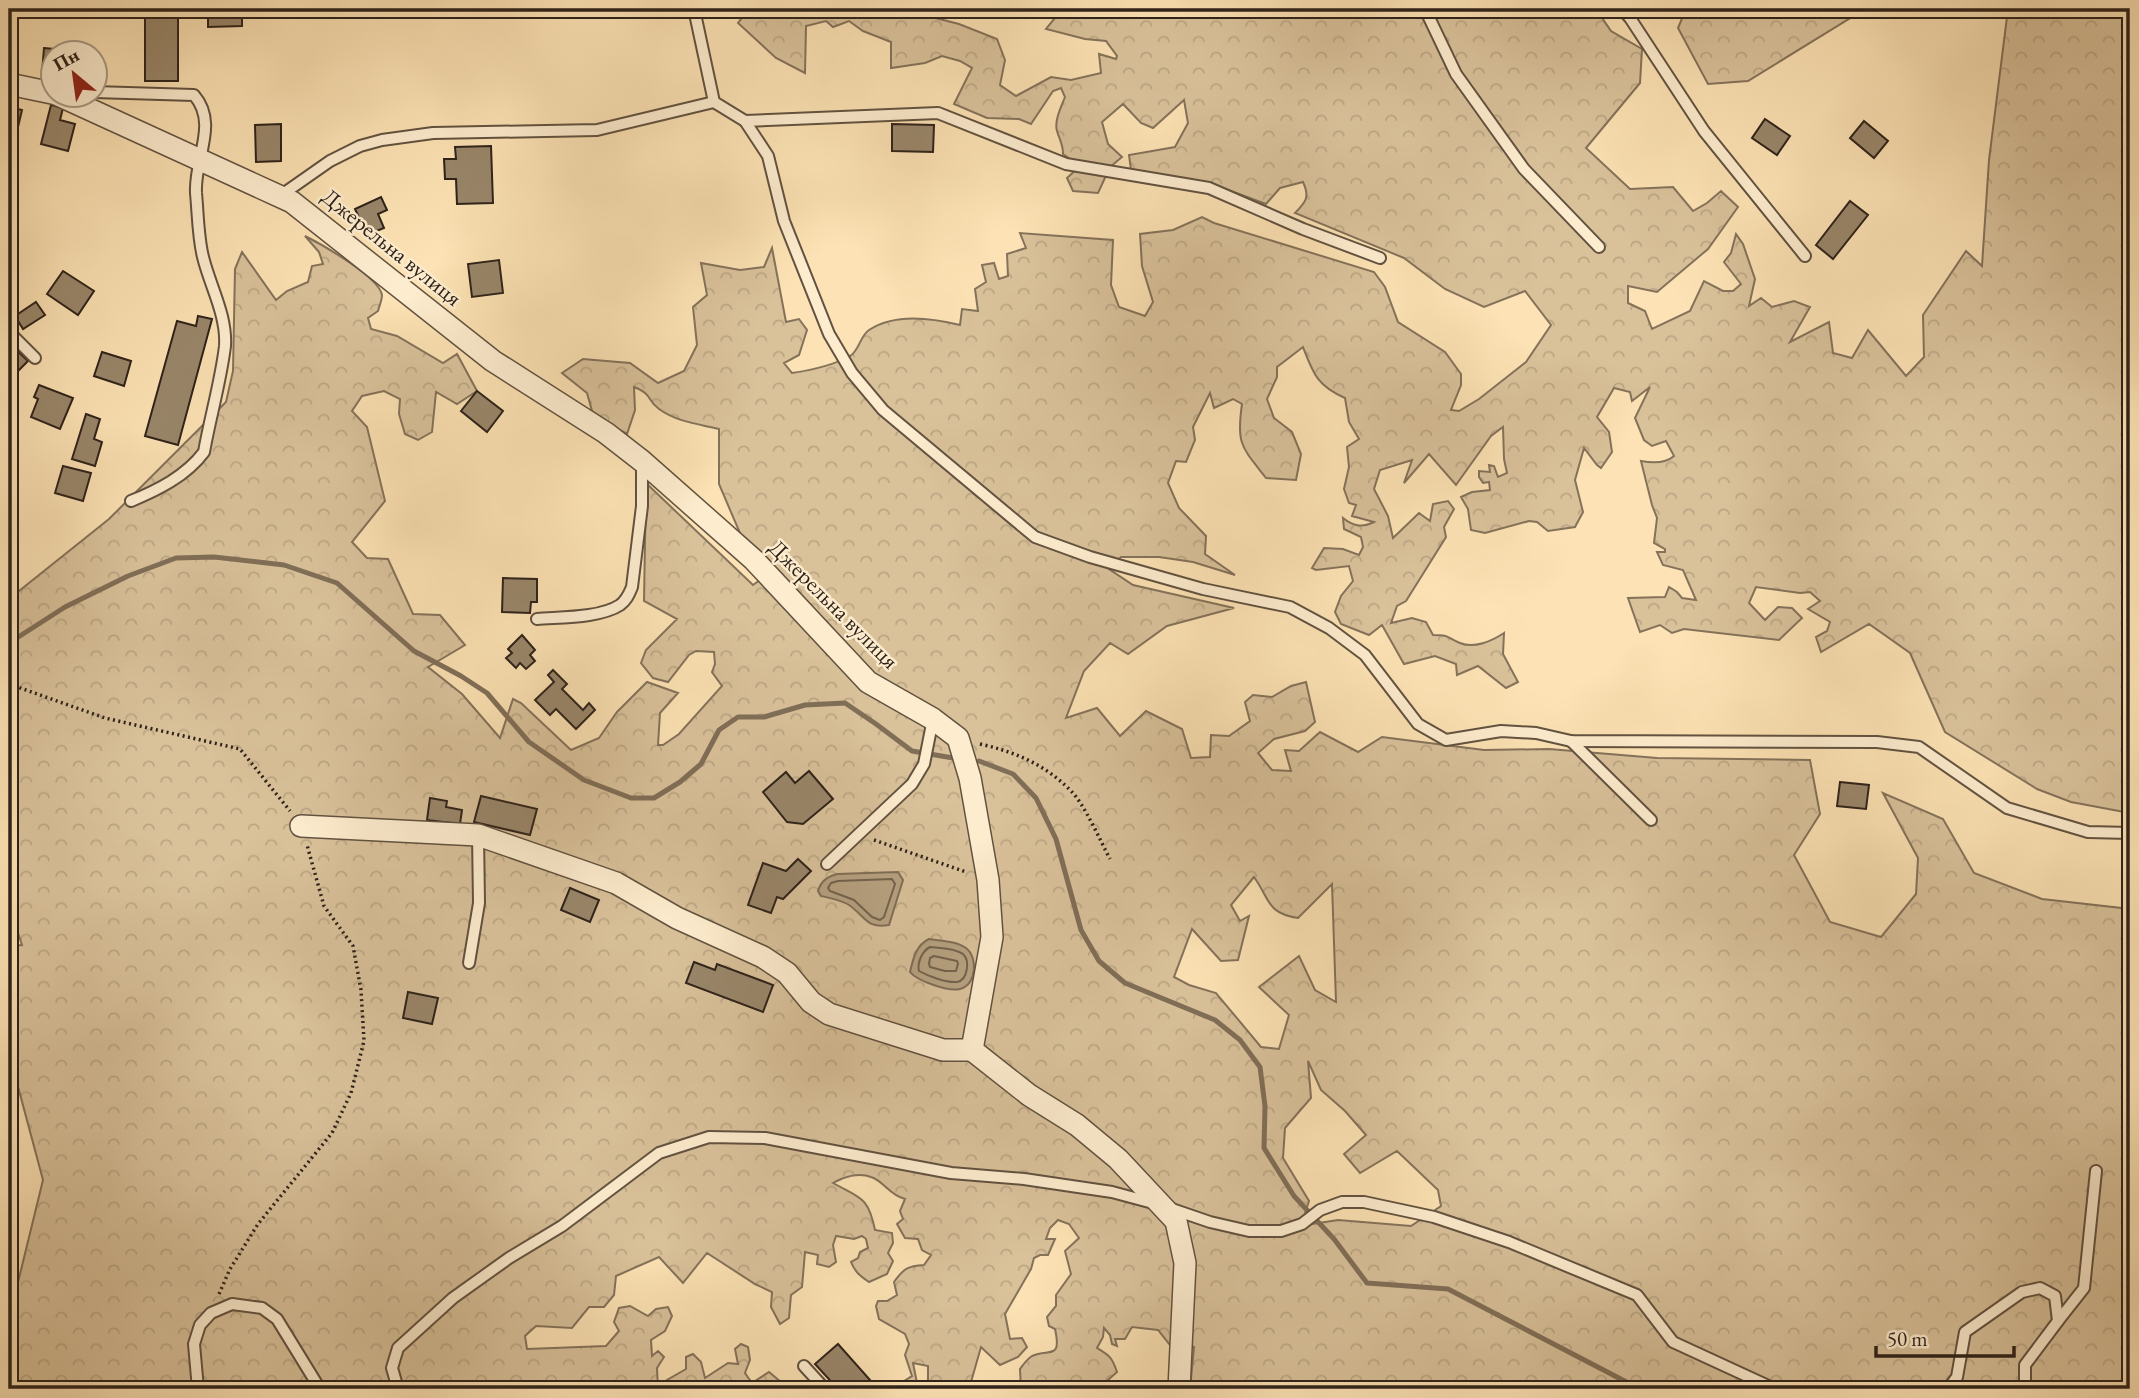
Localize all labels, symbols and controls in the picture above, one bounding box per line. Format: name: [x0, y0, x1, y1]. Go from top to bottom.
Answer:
north arrow: [38, 38, 108, 108]
text: Пн: [49, 42, 83, 77]
street label: Джерельна вулиця: [316, 181, 468, 313]
street label: Джерельна вулиця: [763, 533, 905, 675]
scale bar: [1876, 1314, 2015, 1358]
text: 50 m: [1887, 1325, 1928, 1352]

